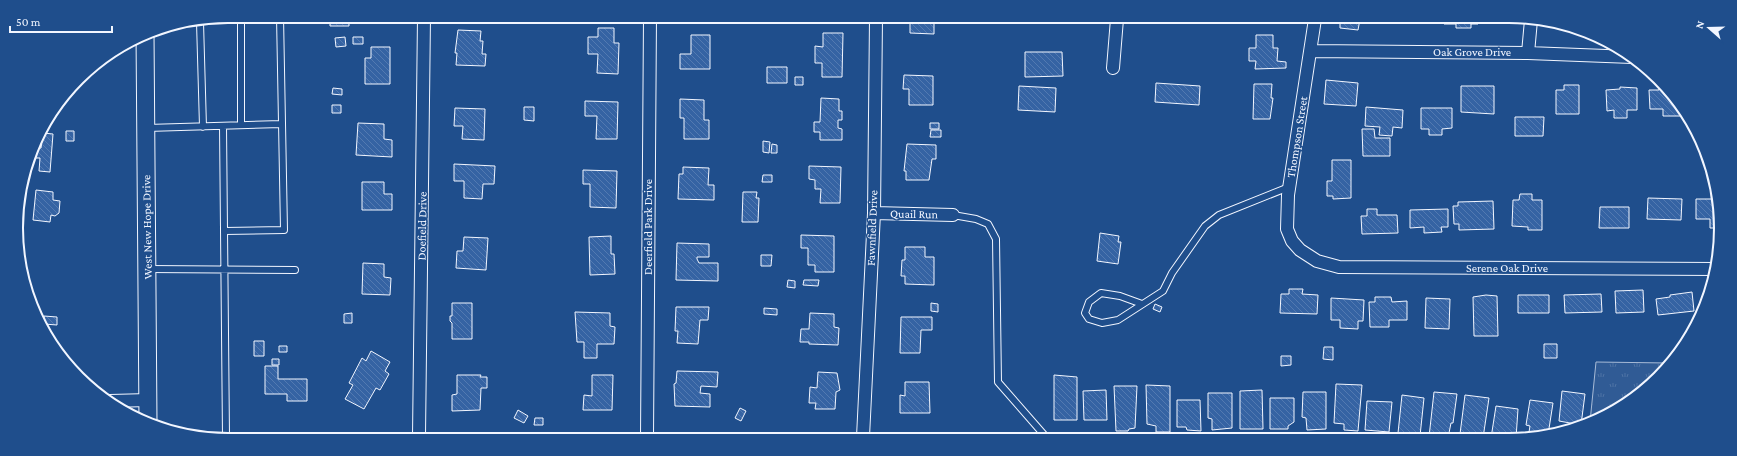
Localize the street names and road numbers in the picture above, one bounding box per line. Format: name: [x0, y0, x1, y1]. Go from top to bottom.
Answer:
street label: Oak Grove Drive: [1433, 45, 1511, 59]
street label: Thompson Street: [1284, 94, 1311, 179]
street label: West New Hope Drive: [139, 175, 155, 279]
street label: Deerfield Park Drive: [641, 179, 655, 275]
street label: Fawnfield Drive: [864, 190, 880, 266]
street label: Doefield Drive: [414, 192, 430, 260]
street label: Quail Run: [890, 207, 939, 221]
street label: Serene Oak Drive: [1466, 261, 1548, 275]

